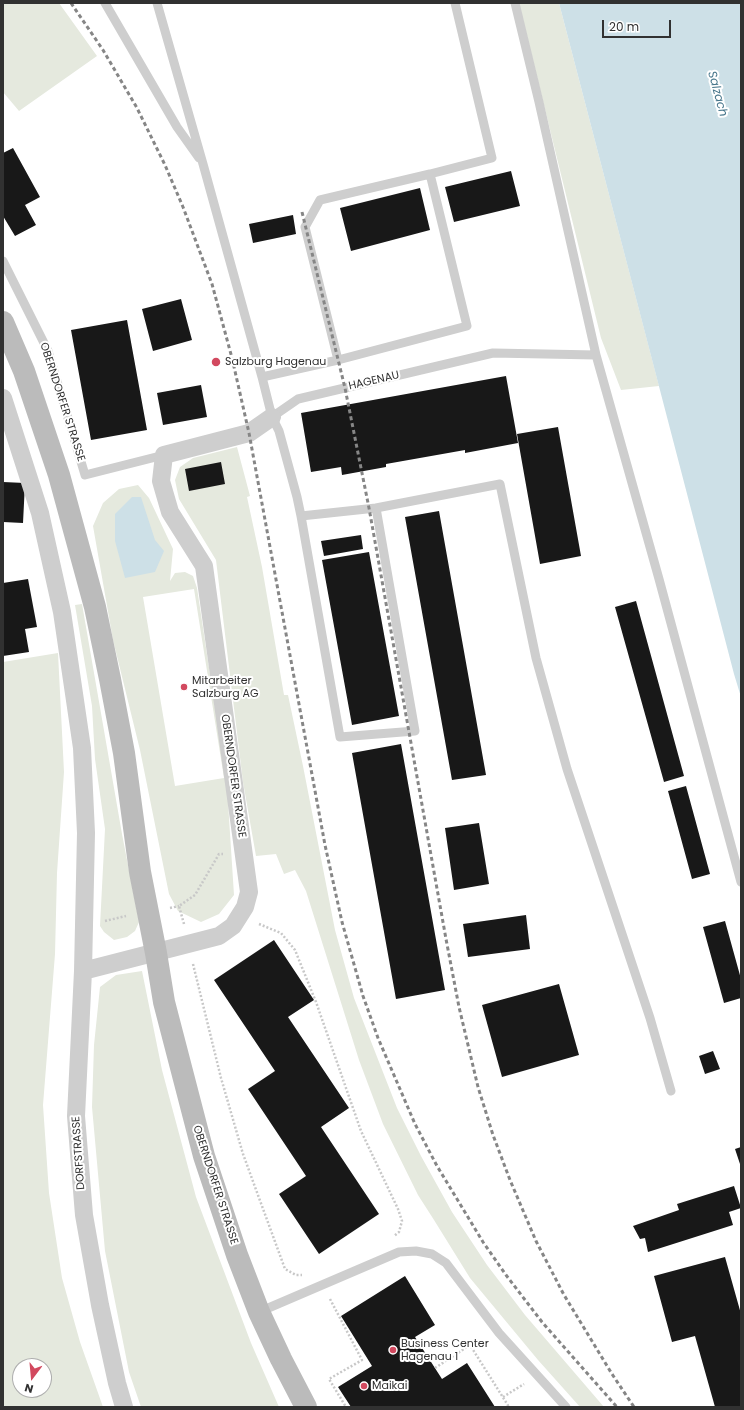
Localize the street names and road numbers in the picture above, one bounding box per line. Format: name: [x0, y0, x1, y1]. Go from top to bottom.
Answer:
street label: OBERNDORFER STRASSE: [36, 341, 88, 463]
street label: HAGENAU: [347, 369, 401, 393]
street label: OBERNDORFER STRASSE: [218, 713, 248, 839]
street label: DORFSTRASSE: [70, 1116, 88, 1190]
street label: OBERNDORFER STRASSE: [189, 1124, 241, 1246]

